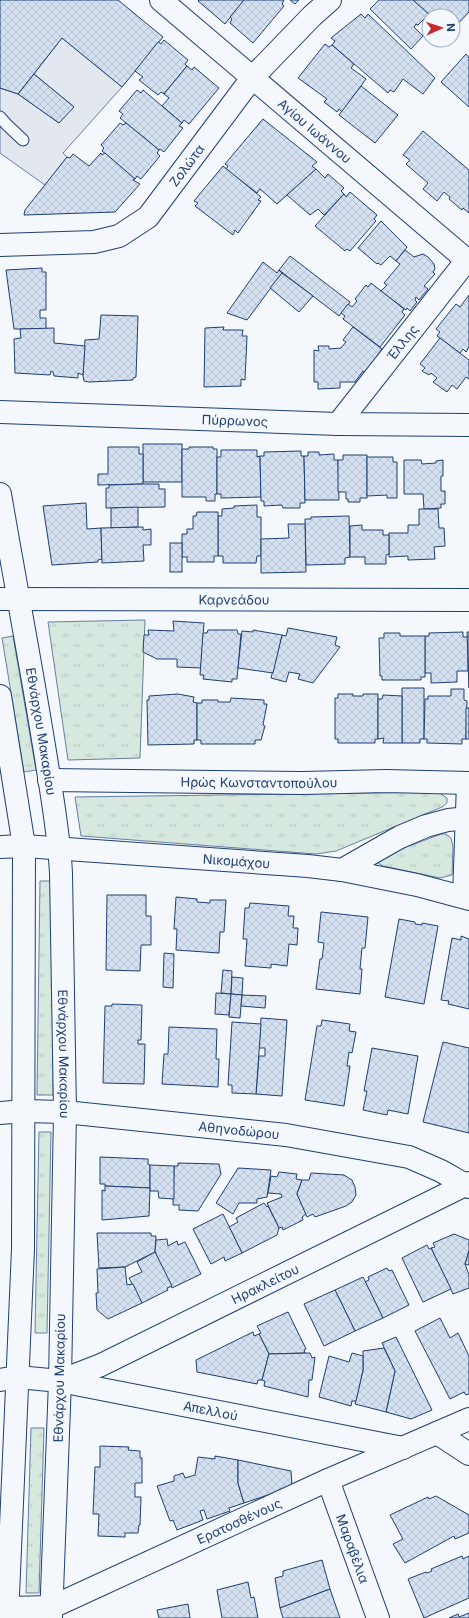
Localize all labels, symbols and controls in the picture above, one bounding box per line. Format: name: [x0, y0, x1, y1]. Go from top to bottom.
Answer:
north arrow: [421, 8, 461, 48]
text: N: [444, 23, 458, 32]
street label: Αγίου Ιωάννου: [275, 95, 355, 167]
street label: Ζολώτα: [166, 141, 208, 190]
street label: Έλλης: [383, 321, 421, 363]
street label: Πύρρωνος: [201, 411, 268, 430]
street label: Καρνεάδου: [199, 591, 269, 608]
street label: Εθνάρχου Μακαρίου: [23, 666, 60, 796]
street label: Ηρώς Κωνσταντοπούλου: [180, 774, 338, 791]
street label: Νικομάχου: [202, 851, 271, 871]
street label: Εθνάρχου Μακαρίου: [55, 989, 73, 1119]
street label: Αθηνοδώρου: [198, 1118, 280, 1142]
street label: Ηρακλείτου: [229, 1260, 301, 1307]
street label: Εθνάρχου Μακαρίου: [50, 1313, 68, 1443]
street label: Απελλού: [182, 1397, 239, 1424]
street label: Ερατοσθένους: [194, 1495, 284, 1547]
street label: Μαραβέλια: [333, 1512, 373, 1586]

